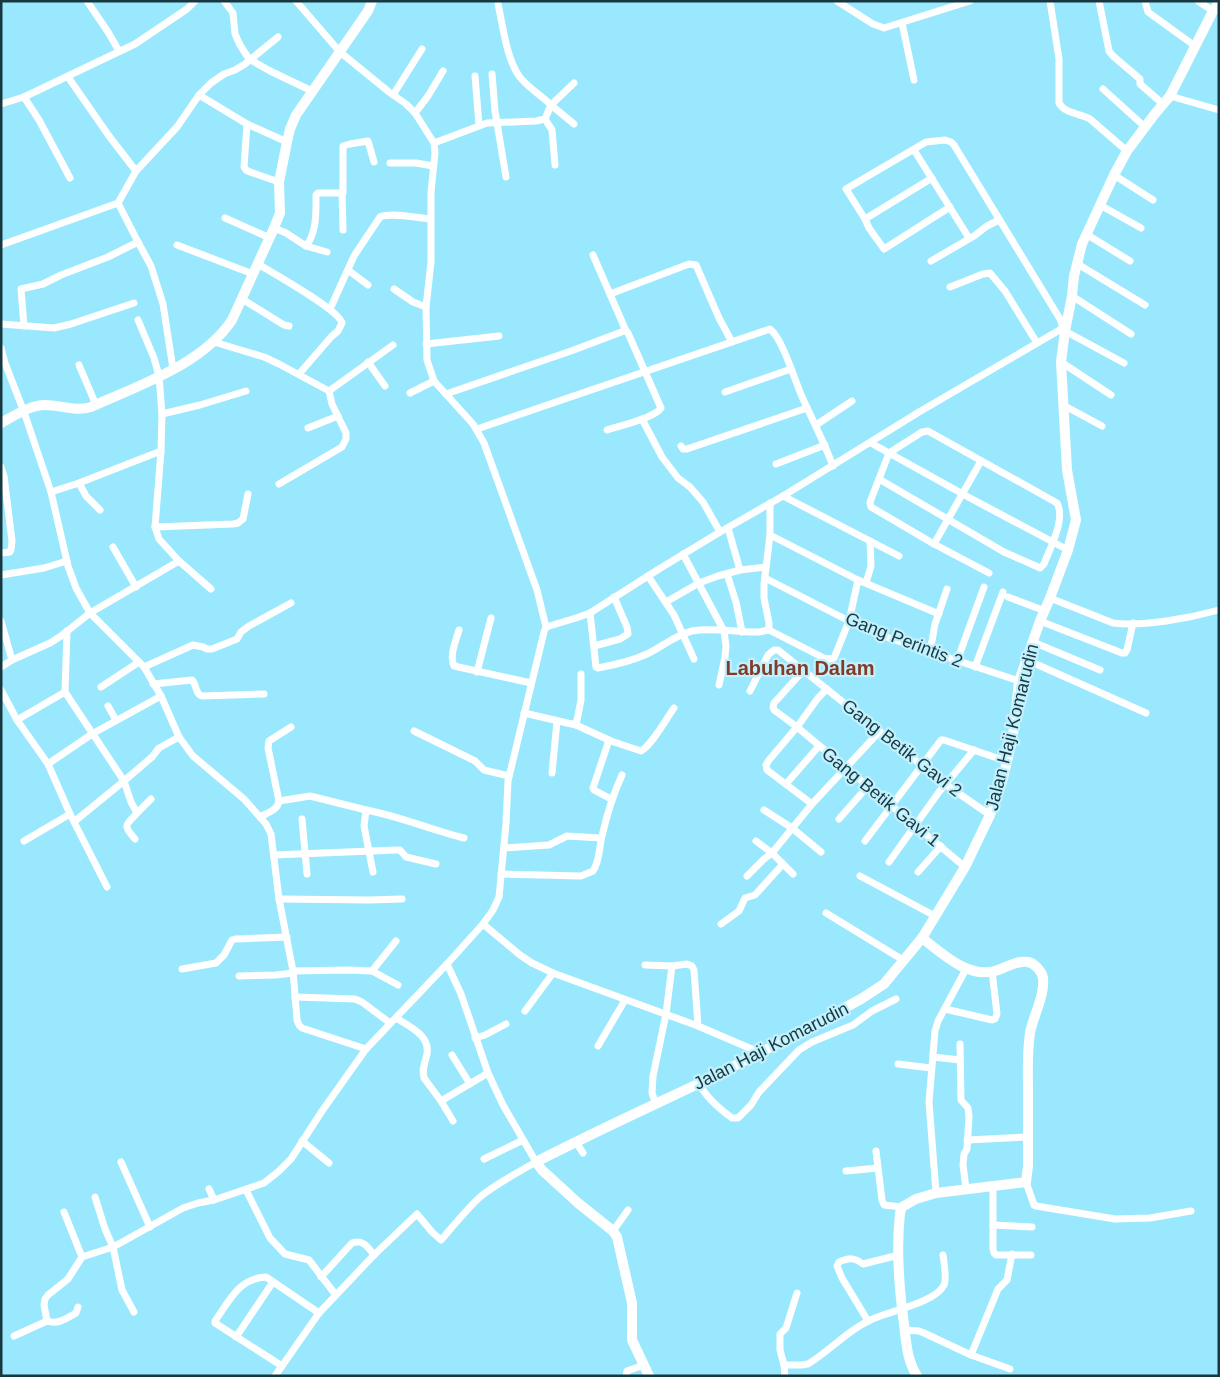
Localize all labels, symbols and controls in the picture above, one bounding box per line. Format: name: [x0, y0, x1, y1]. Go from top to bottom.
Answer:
street label: Gang Perintis 2: [842, 608, 966, 672]
street label: Jalan Haji Komarudin: [982, 642, 1042, 812]
district label: Labuhan Dalam: [726, 657, 874, 679]
street label: Gang Betik Gavi 2: [838, 695, 966, 801]
street label: Gang Betik Gavi 1: [818, 743, 944, 851]
street label: Jalan Haji Komarudin: [690, 998, 852, 1094]

